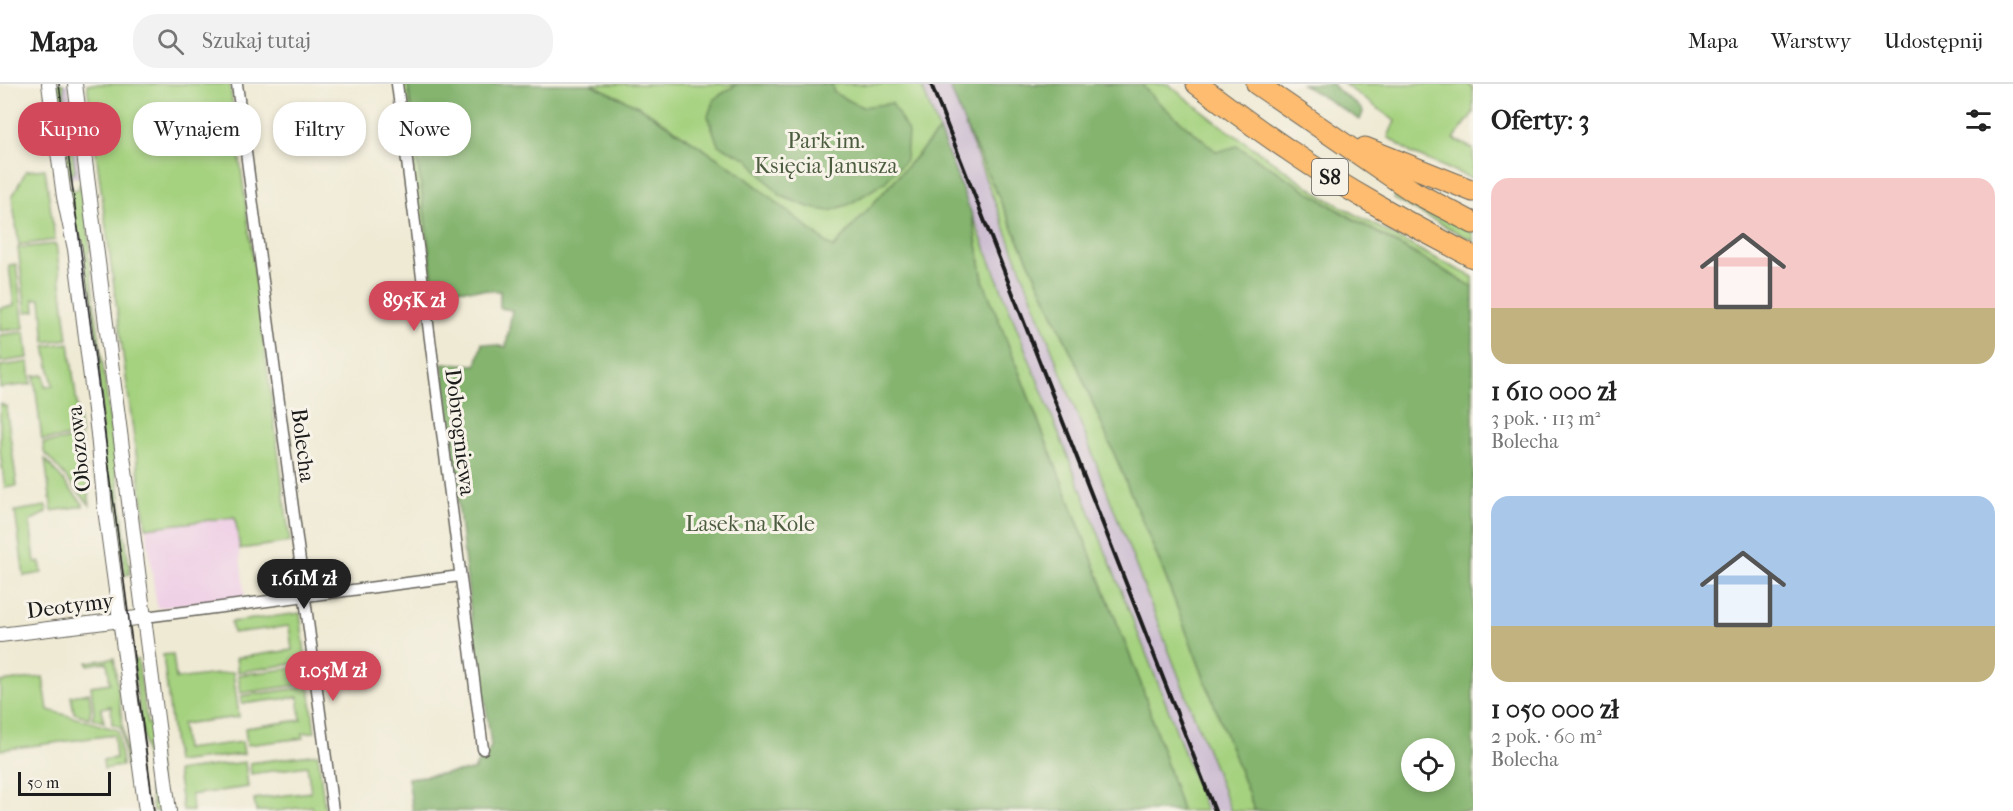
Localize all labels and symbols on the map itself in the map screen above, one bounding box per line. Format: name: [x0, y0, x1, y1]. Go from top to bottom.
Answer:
park label: Park im. Księcia Janusza: [754, 128, 899, 179]
road number: S8: [1312, 159, 1348, 195]
pin: 895K zł: [359, 281, 469, 332]
street label: Dobrogniewa: [439, 367, 481, 498]
street label: Obozowa: [61, 404, 96, 493]
street label: Bolecha: [286, 407, 321, 484]
park label: Lasek na Kole: [685, 511, 815, 537]
pin: 1.61M zł: [242, 559, 366, 610]
street label: Deotymy: [25, 588, 116, 624]
pin: 1.05M zł: [271, 651, 395, 702]
scale bar: [18, 769, 111, 796]

